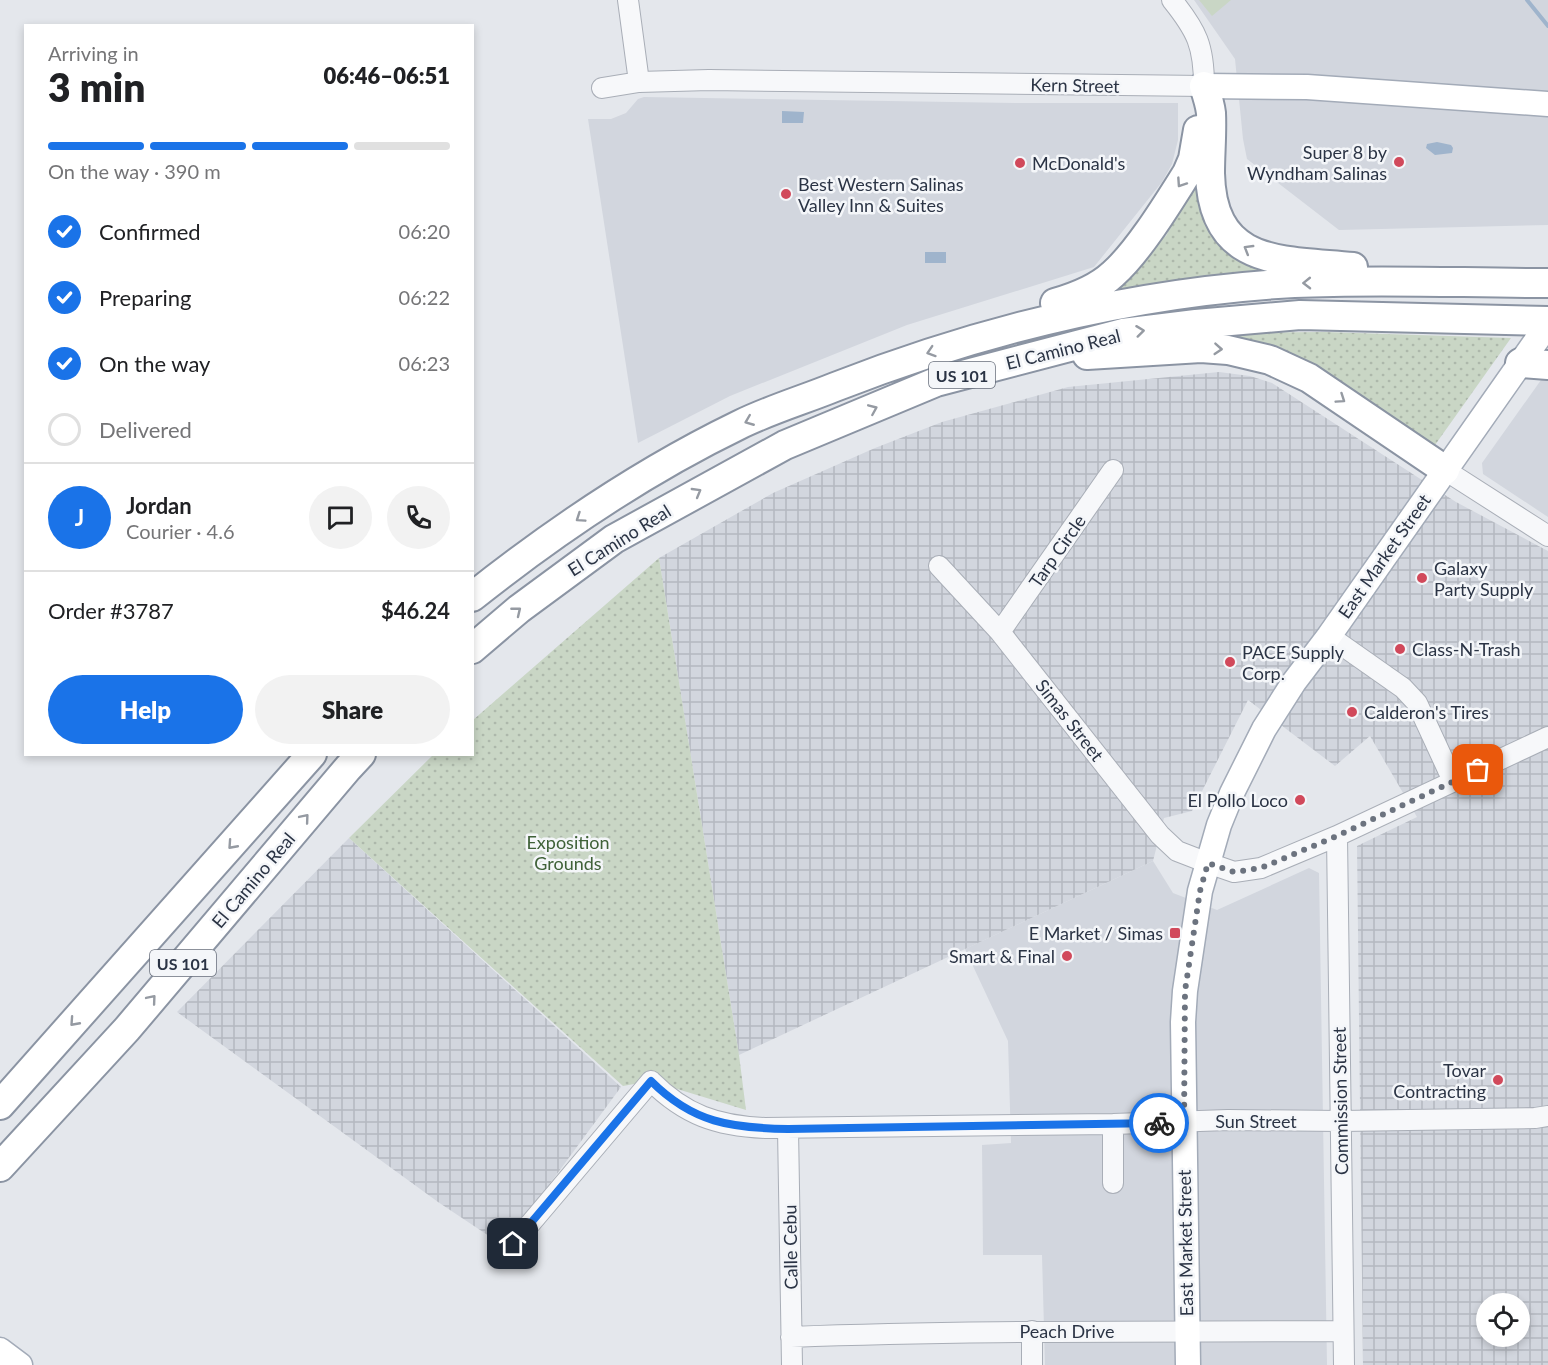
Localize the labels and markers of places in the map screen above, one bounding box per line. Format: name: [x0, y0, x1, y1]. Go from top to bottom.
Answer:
place label: Super 8 by Wyndham Salinas: [1247, 141, 1388, 184]
place label: McDonald's: [1032, 152, 1126, 174]
marker: Super 8 by Wyndham Salinas: [1392, 155, 1406, 169]
marker: McDonald's: [1013, 156, 1027, 170]
place label: Best Western Salinas Valley Inn & Suites: [798, 173, 964, 216]
marker: Best Western Salinas Valley Inn & Suites: [779, 187, 793, 201]
place label: Galaxy Party Supply: [1434, 557, 1534, 600]
marker: Galaxy Party Supply: [1415, 571, 1429, 585]
place label: Class-N-Trash: [1412, 638, 1521, 660]
place label: PACE Supply Corp.: [1242, 641, 1345, 684]
marker: Class-N-Trash: [1393, 642, 1407, 656]
marker: PACE Supply Corp.: [1223, 655, 1237, 669]
place label: Calderon's Tires: [1364, 701, 1489, 723]
marker: Calderon's Tires: [1345, 705, 1359, 719]
pin: [1452, 744, 1503, 795]
place label: El Pollo Loco: [1188, 789, 1288, 811]
marker: El Pollo Loco: [1293, 793, 1307, 807]
place label: E Market / Simas: [1029, 922, 1163, 944]
marker: E Market / Simas: [1168, 926, 1182, 940]
place label: Smart & Final: [949, 945, 1055, 967]
marker: Smart & Final: [1060, 949, 1074, 963]
place label: Tovar Contracting: [1393, 1059, 1486, 1102]
marker: Tovar Contracting: [1491, 1073, 1505, 1087]
pin: [487, 1218, 538, 1269]

